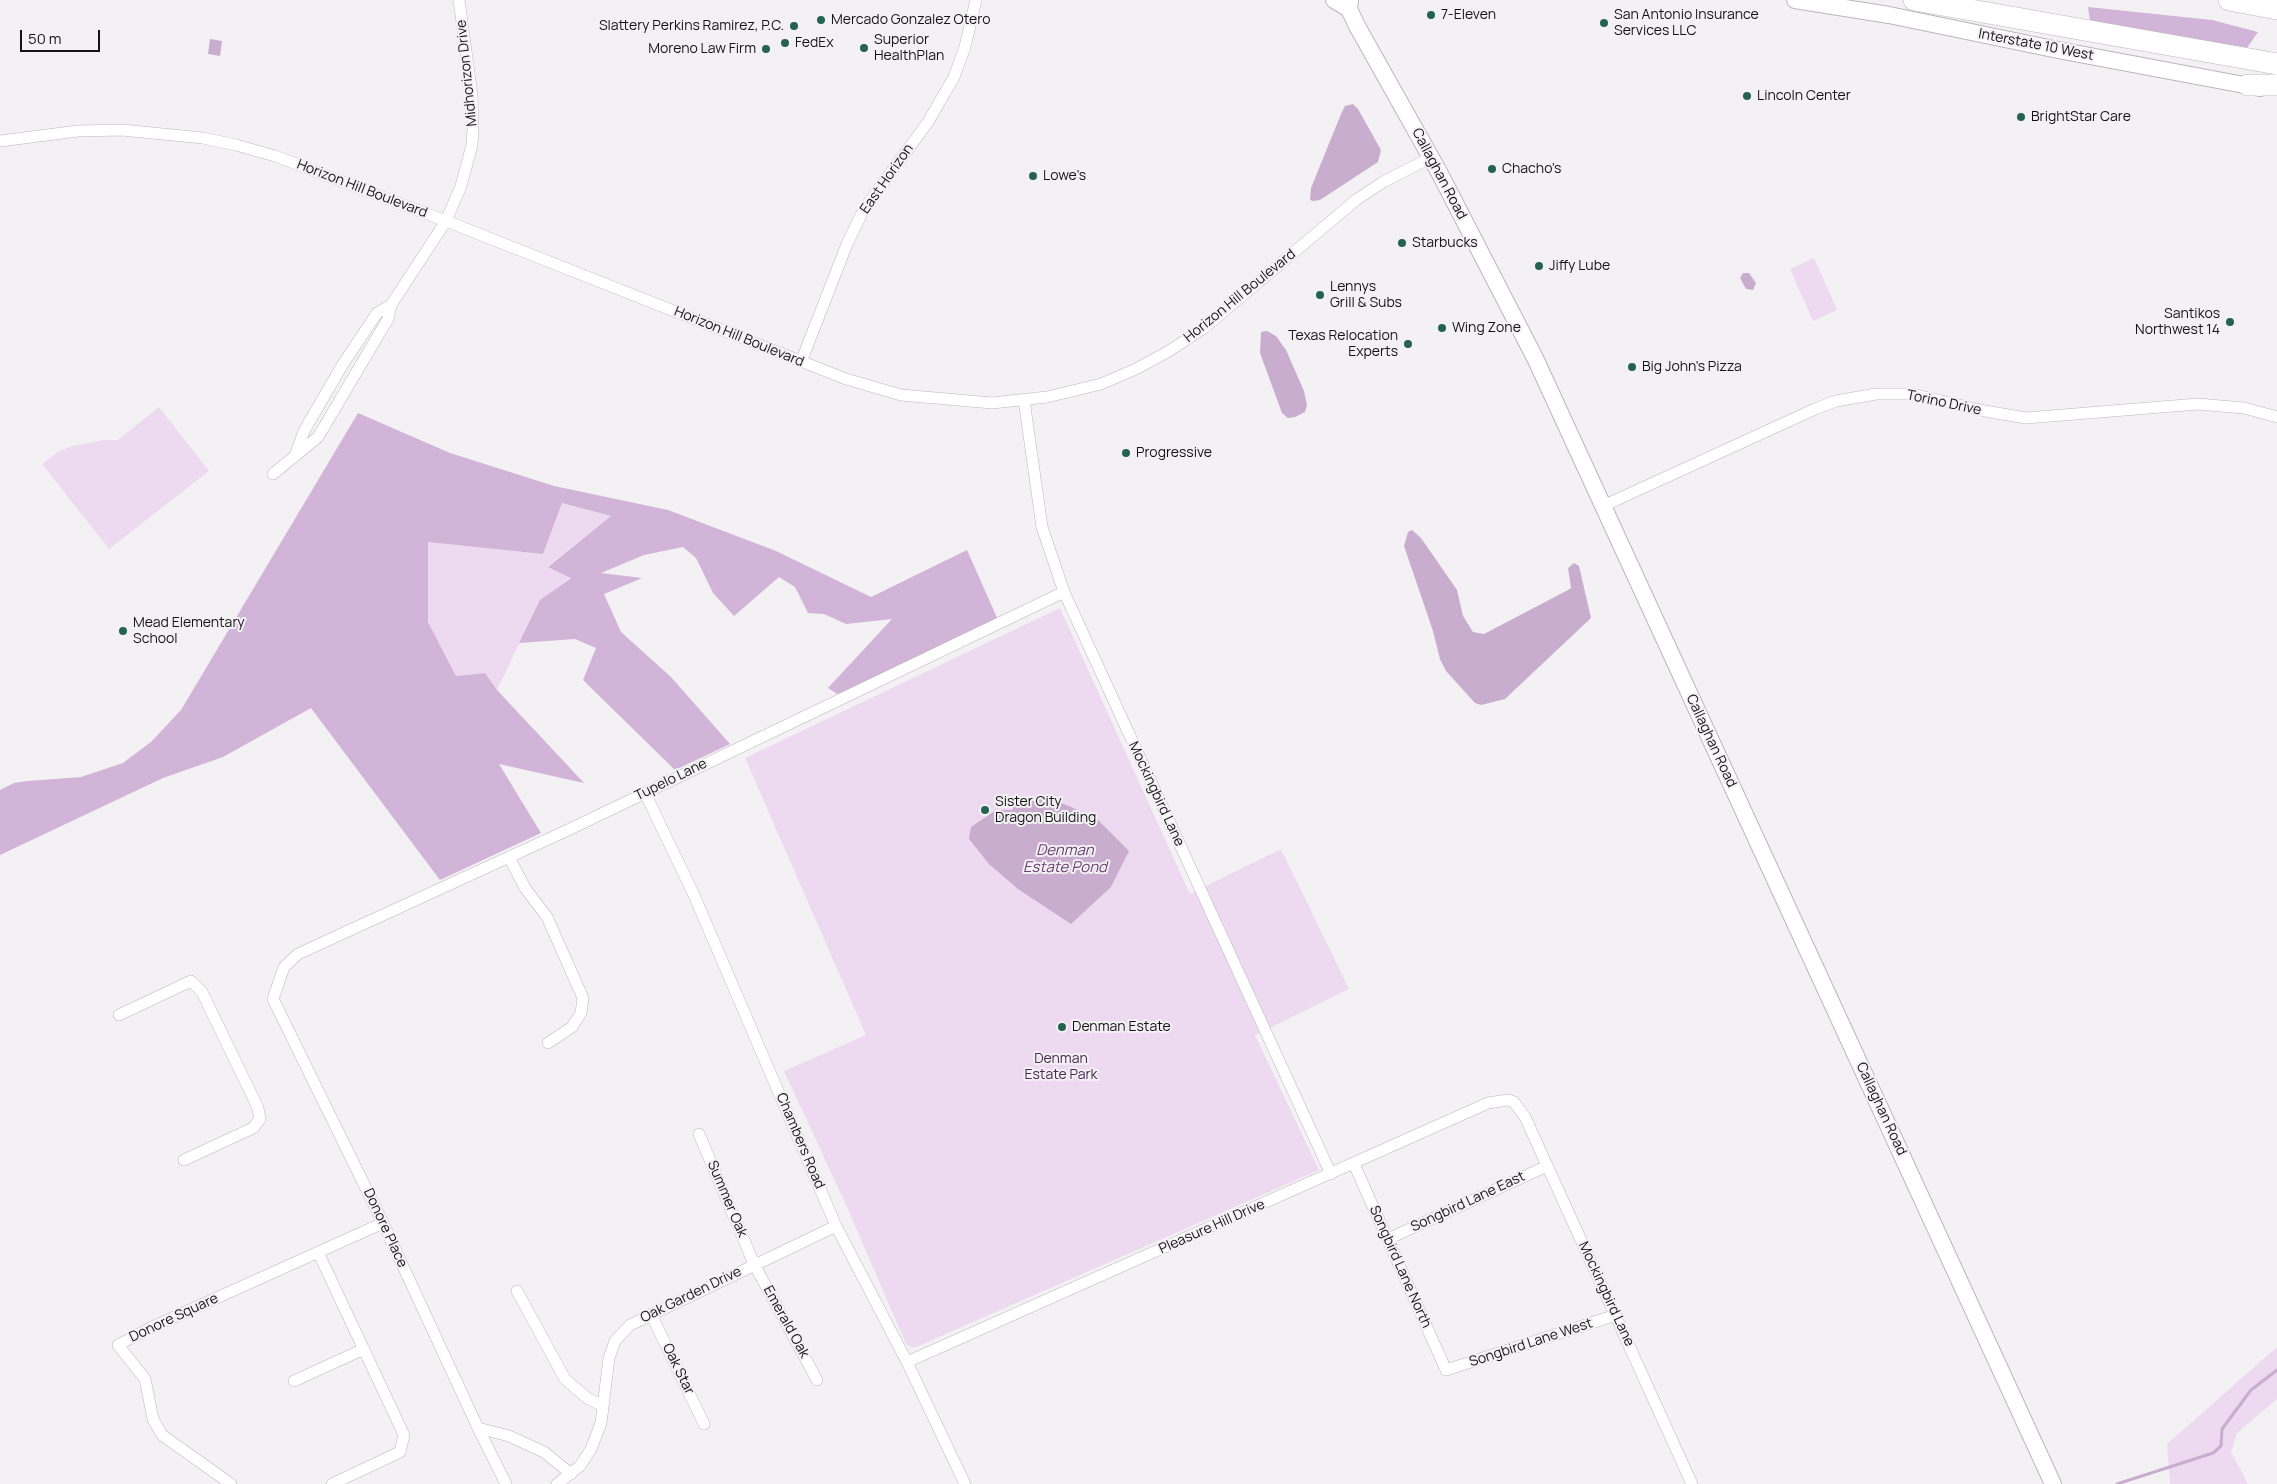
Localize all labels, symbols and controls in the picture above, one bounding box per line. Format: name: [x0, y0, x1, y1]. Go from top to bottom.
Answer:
place label: 7-Eleven: [1441, 7, 1496, 23]
place label: San Antonio Insurance Services LLC: [1614, 7, 1759, 40]
marker: 7-Eleven: [1425, 9, 1437, 21]
place label: Mercado Gonzalez Otero: [831, 12, 990, 28]
marker: Mercado Gonzalez Otero: [815, 14, 827, 26]
marker: San Antonio Insurance Services LLC: [1598, 17, 1610, 29]
place label: Slattery Perkins Ramirez, P.C.: [599, 18, 784, 34]
street label: Midhorizon Drive: [453, 19, 481, 127]
scale bar: [22, 20, 102, 52]
marker: Slattery Perkins Ramirez, P.C.: [788, 20, 800, 32]
street label: Interstate 10 West: [1977, 26, 2095, 64]
text: 50 m: [28, 28, 62, 49]
place label: Superior HealthPlan: [874, 32, 944, 64]
place label: FedEx: [795, 35, 834, 51]
marker: FedEx: [779, 37, 791, 49]
place label: Moreno Law Firm: [648, 41, 756, 57]
marker: Superior HealthPlan: [858, 42, 870, 54]
marker: Moreno Law Firm: [760, 43, 772, 55]
place label: Lincoln Center: [1757, 88, 1851, 104]
marker: Lincoln Center: [1741, 90, 1753, 102]
place label: BrightStar Care: [2031, 109, 2131, 125]
marker: BrightStar Care: [2015, 111, 2027, 123]
street label: Callaghan Road: [1408, 126, 1470, 222]
street label: East Horizon: [857, 141, 917, 217]
street label: Horizon Hill Boulevard: [294, 156, 430, 222]
place label: Chacho's: [1502, 161, 1561, 177]
marker: Chacho's: [1486, 163, 1498, 175]
place label: Lowe's: [1043, 168, 1086, 184]
marker: Lowe's: [1027, 170, 1039, 182]
place label: Starbucks: [1412, 235, 1478, 251]
marker: Starbucks: [1396, 237, 1408, 249]
street label: Horizon Hill Boulevard: [1181, 246, 1299, 346]
place label: Jiffy Lube: [1549, 258, 1610, 274]
marker: Jiffy Lube: [1533, 260, 1545, 272]
place label: Lennys Grill & Subs: [1330, 279, 1402, 312]
marker: Lennys Grill & Subs: [1314, 289, 1326, 301]
street label: Horizon Hill Boulevard: [672, 303, 806, 371]
place label: Santikos Northwest 14: [2135, 306, 2220, 338]
marker: Santikos Northwest 14: [2224, 316, 2236, 328]
place label: Wing Zone: [1452, 320, 1521, 336]
marker: Wing Zone: [1436, 322, 1448, 334]
place label: Texas Relocation Experts: [1288, 328, 1398, 361]
marker: Texas Relocation Experts: [1402, 338, 1414, 350]
place label: Big John's Pizza: [1642, 359, 1742, 375]
marker: Big John's Pizza: [1626, 361, 1638, 373]
street label: Torino Drive: [1905, 387, 1983, 419]
place label: Progressive: [1136, 445, 1212, 461]
marker: Progressive: [1120, 447, 1132, 459]
place label: Mead Elementary School: [133, 615, 245, 648]
marker: Mead Elementary School: [117, 625, 129, 637]
street label: Callaghan Road: [1682, 692, 1740, 790]
street label: Mockingbird Lane: [1124, 739, 1188, 849]
street label: Tupelo Lane: [632, 755, 710, 805]
place label: Sister City Dragon Building: [995, 794, 1096, 826]
marker: Sister City Dragon Building: [979, 804, 991, 816]
water label: Denman Estate Pond: [1023, 842, 1107, 877]
place label: Denman Estate: [1072, 1019, 1171, 1035]
marker: Denman Estate: [1056, 1021, 1068, 1033]
park label: Denman Estate Park: [1025, 1051, 1097, 1084]
street label: Callaghan Road: [1852, 1060, 1910, 1158]
street label: Chambers Road: [772, 1091, 828, 1191]
street label: Summer Oak: [703, 1158, 751, 1240]
street label: Songbird Lane East: [1408, 1168, 1528, 1236]
street label: Donore Place: [359, 1186, 411, 1270]
street label: Pleasure Hill Drive: [1157, 1196, 1267, 1258]
street label: Songbird Lane North: [1365, 1203, 1435, 1331]
street label: Mockingbird Lane: [1574, 1239, 1638, 1349]
street label: Oak Garden Drive: [638, 1263, 744, 1327]
street label: Emerald Oak: [759, 1283, 813, 1361]
street label: Donore Square: [127, 1290, 221, 1346]
street label: Songbird Lane West: [1467, 1315, 1595, 1371]
street label: Oak Star: [658, 1341, 698, 1397]

